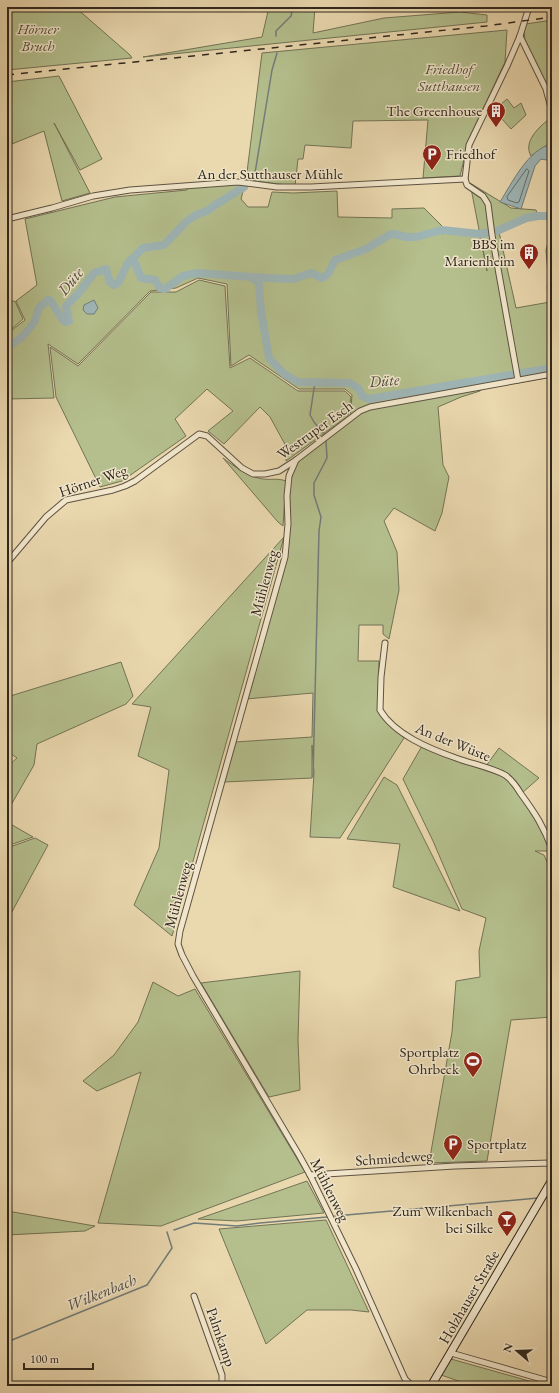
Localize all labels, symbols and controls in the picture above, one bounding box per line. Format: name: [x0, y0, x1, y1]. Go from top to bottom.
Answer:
park label: Hörner Bruch: [16, 19, 60, 55]
park label: Friedhof Sutthausen: [417, 59, 480, 95]
building icon: The Greenhouse: [485, 100, 507, 128]
place label: The Greenhouse: [386, 101, 482, 120]
parking icon: Friedhof: [421, 143, 443, 171]
place label: Friedhof: [446, 144, 498, 163]
street label: An der Sutthauser Mühle: [196, 164, 343, 183]
place label: BBS im Marienheim: [444, 234, 515, 270]
building icon: BBS im Marienheim: [518, 242, 540, 270]
water label: Düte: [52, 263, 88, 300]
water label: Düte: [367, 369, 401, 392]
street label: Westruper Esch: [273, 395, 357, 464]
street label: Hörner Weg: [56, 460, 130, 501]
street label: Mühlenweg: [245, 547, 282, 618]
street label: An der Wüste: [412, 717, 494, 765]
street label: Mühlenweg: [159, 859, 196, 930]
place label: Sportplatz Ohrbeck: [400, 1042, 460, 1078]
sports icon: Sportplatz Ohrbeck: [462, 1050, 484, 1078]
parking icon: Sportplatz: [442, 1133, 464, 1161]
place label: Sportplatz: [467, 1134, 527, 1153]
street label: Schmiedeweg: [355, 1145, 434, 1170]
street label: Mühlenweg: [306, 1155, 355, 1225]
place label: Zum Wilkenbach bei Silke: [393, 1201, 493, 1237]
bar icon: Zum Wilkenbach bei Silke: [496, 1209, 518, 1237]
street label: Holzhauser Straße: [434, 1246, 503, 1347]
water label: Wilkenbach: [63, 1269, 139, 1316]
street label: Palmkamp: [203, 1305, 240, 1369]
north arrow: [497, 1331, 537, 1371]
text: N: [499, 1341, 516, 1354]
scale bar: [24, 1345, 93, 1371]
text: 100 m: [30, 1351, 60, 1367]

